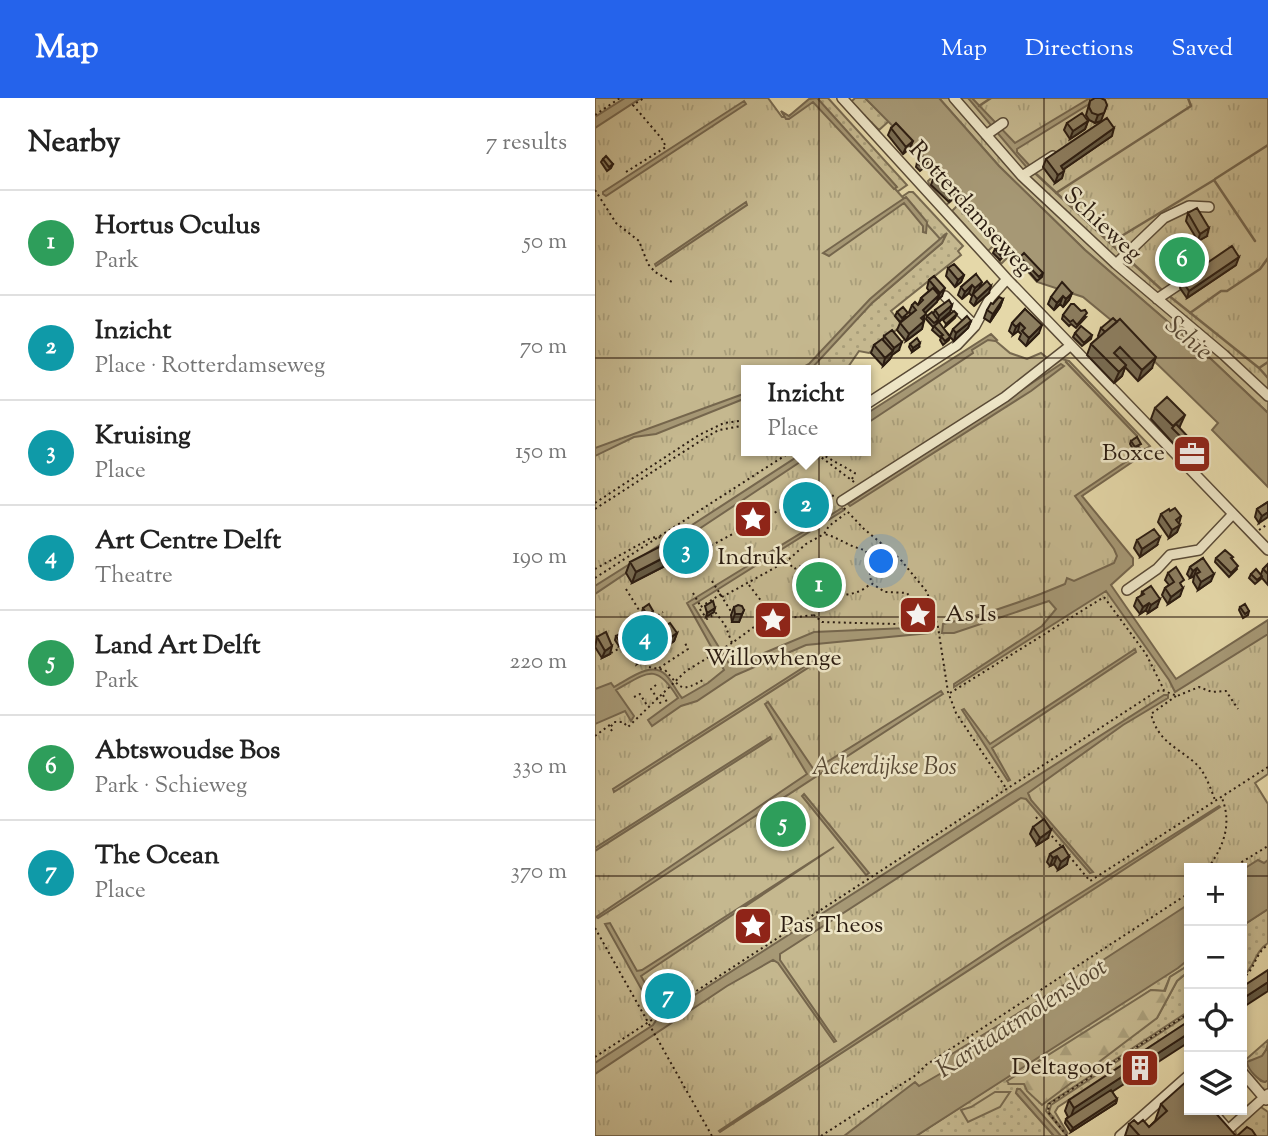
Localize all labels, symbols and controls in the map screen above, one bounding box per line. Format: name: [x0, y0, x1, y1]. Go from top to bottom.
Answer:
text: Map: [35, 25, 99, 73]
text: Map: [941, 32, 987, 66]
text: Directions: [1025, 32, 1133, 66]
text: Saved: [1171, 32, 1233, 66]
text: Nearby: [28, 122, 120, 165]
text: 7 results: [486, 127, 567, 160]
street label: Rotterdamseweg: [900, 134, 1040, 284]
street label: Schieweg: [1055, 180, 1149, 271]
text: Hortus Oculus: [95, 208, 260, 245]
text: 1: [47, 226, 55, 259]
text: 50 m: [523, 226, 567, 259]
pin: 6: [1159, 234, 1205, 286]
text: Park: [95, 245, 139, 278]
water label: Schie: [1156, 308, 1220, 370]
text: Inzicht: [95, 313, 172, 350]
text: 2: [46, 331, 56, 364]
text: 70 m: [520, 331, 567, 364]
text: Place · Rotterdamseweg: [95, 350, 325, 383]
popup: [741, 365, 871, 456]
text: Inzicht: [768, 376, 844, 413]
text: Place: [768, 413, 819, 446]
text: Kruising: [95, 418, 191, 455]
office icon: Boxce: [1171, 433, 1213, 475]
text: 3: [46, 436, 56, 469]
text: 150 m: [515, 436, 567, 469]
place label: Boxce: [1102, 437, 1165, 471]
text: Place: [95, 455, 146, 488]
pin: 2: [783, 479, 829, 531]
place icon: Indruk: [732, 498, 774, 540]
text: Art Centre Delft: [95, 523, 281, 560]
pin: 3: [663, 525, 709, 577]
text: 4: [45, 541, 57, 574]
text: 190 m: [512, 541, 567, 574]
place label: Indruk: [717, 541, 789, 575]
your location: [864, 544, 898, 578]
pin: 1: [796, 559, 842, 611]
text: Theatre: [95, 560, 173, 593]
place icon: As Is: [897, 594, 939, 636]
place label: As Is: [945, 598, 996, 632]
place icon: Willowhenge: [752, 599, 794, 641]
pin: 4: [622, 612, 668, 664]
text: Land Art Delft: [95, 628, 260, 665]
place label: Willowhenge: [704, 642, 842, 676]
text: 5: [47, 646, 55, 679]
text: 220 m: [509, 646, 567, 679]
text: Park: [95, 665, 139, 698]
text: Abtswoudse Bos: [95, 733, 280, 770]
text: 6: [45, 751, 57, 784]
text: 330 m: [513, 751, 567, 784]
park label: Ackerdijkse Bos: [811, 751, 957, 785]
text: Park · Schieweg: [95, 770, 247, 803]
pin: 5: [760, 798, 806, 850]
text: The Ocean: [95, 838, 219, 875]
text: 7: [45, 856, 57, 889]
text: 370 m: [511, 856, 567, 889]
map controls: [1184, 863, 1247, 1115]
button: +: [1184, 863, 1247, 926]
text: Place: [95, 875, 146, 908]
place icon: Pas Theos: [732, 905, 774, 947]
place label: Pas Theos: [780, 909, 883, 943]
button: −: [1184, 926, 1247, 989]
water label: Karitaatmolensloot: [929, 950, 1115, 1088]
pin: 7: [645, 970, 691, 1022]
button: locate: [1184, 989, 1247, 1052]
building icon: Deltagoot: [1119, 1047, 1161, 1089]
place label: Deltagoot: [1012, 1051, 1113, 1085]
button: layers: [1184, 1052, 1247, 1115]

